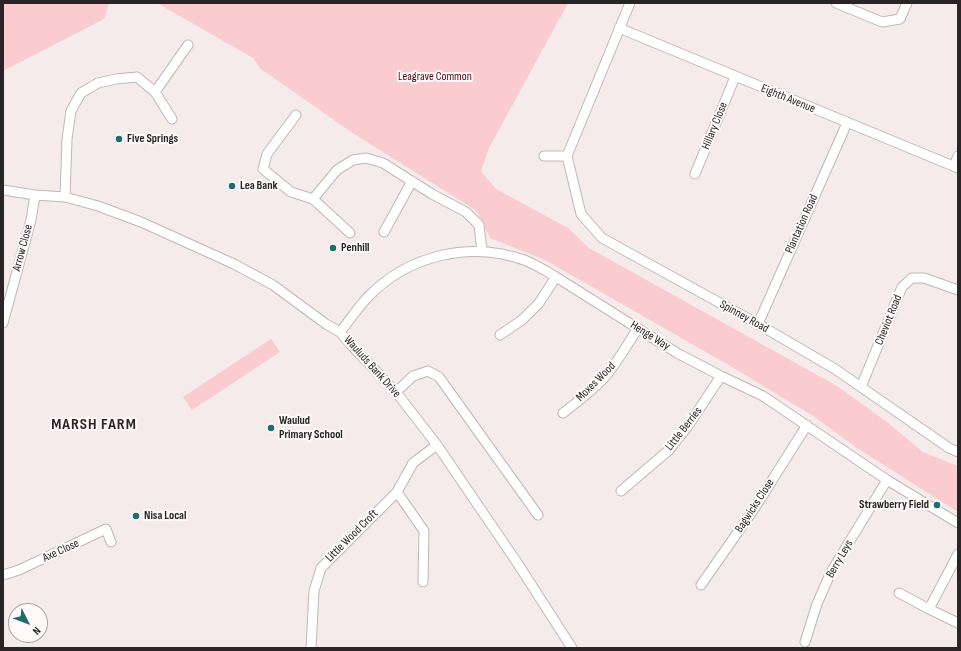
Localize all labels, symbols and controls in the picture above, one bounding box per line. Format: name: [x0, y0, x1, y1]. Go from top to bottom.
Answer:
park label: Leagrave Common: [398, 70, 472, 84]
street label: Eighth Avenue: [759, 82, 817, 116]
street label: Hillary Close: [699, 100, 731, 152]
place label: Five Springs: [127, 132, 178, 146]
marker: Five Springs: [114, 134, 124, 144]
place label: Lea Bank: [240, 179, 278, 193]
marker: Lea Bank: [227, 181, 237, 191]
street label: Plantation Road: [783, 192, 821, 256]
street label: Arrow Close: [10, 223, 36, 273]
place label: Penhill: [341, 241, 370, 255]
marker: Penhill: [328, 243, 338, 253]
street label: Cheviot Road: [872, 293, 906, 347]
street label: Spinney Road: [717, 298, 771, 336]
street label: Henge Way: [627, 318, 673, 354]
street label: Wauluds Bank Drive: [340, 333, 404, 401]
street label: Moxes Wood: [573, 359, 619, 405]
street label: Little Berries: [663, 404, 705, 454]
place label: Waulud Primary School: [279, 414, 343, 442]
district label: MARSH FARM: [51, 415, 137, 435]
marker: Waulud Primary School: [266, 423, 276, 433]
street label: Bagwicks Close: [732, 476, 778, 536]
place label: Strawberry Field: [859, 498, 929, 512]
marker: Strawberry Field: [932, 500, 942, 510]
street label: Little Wood Croft: [323, 507, 381, 565]
place label: Nisa Local: [144, 509, 186, 523]
marker: Nisa Local: [131, 511, 141, 521]
street label: Axe Close: [41, 536, 81, 566]
street label: Berry Leys: [823, 537, 857, 581]
north arrow: [8, 603, 48, 643]
text: N: [30, 624, 43, 637]

